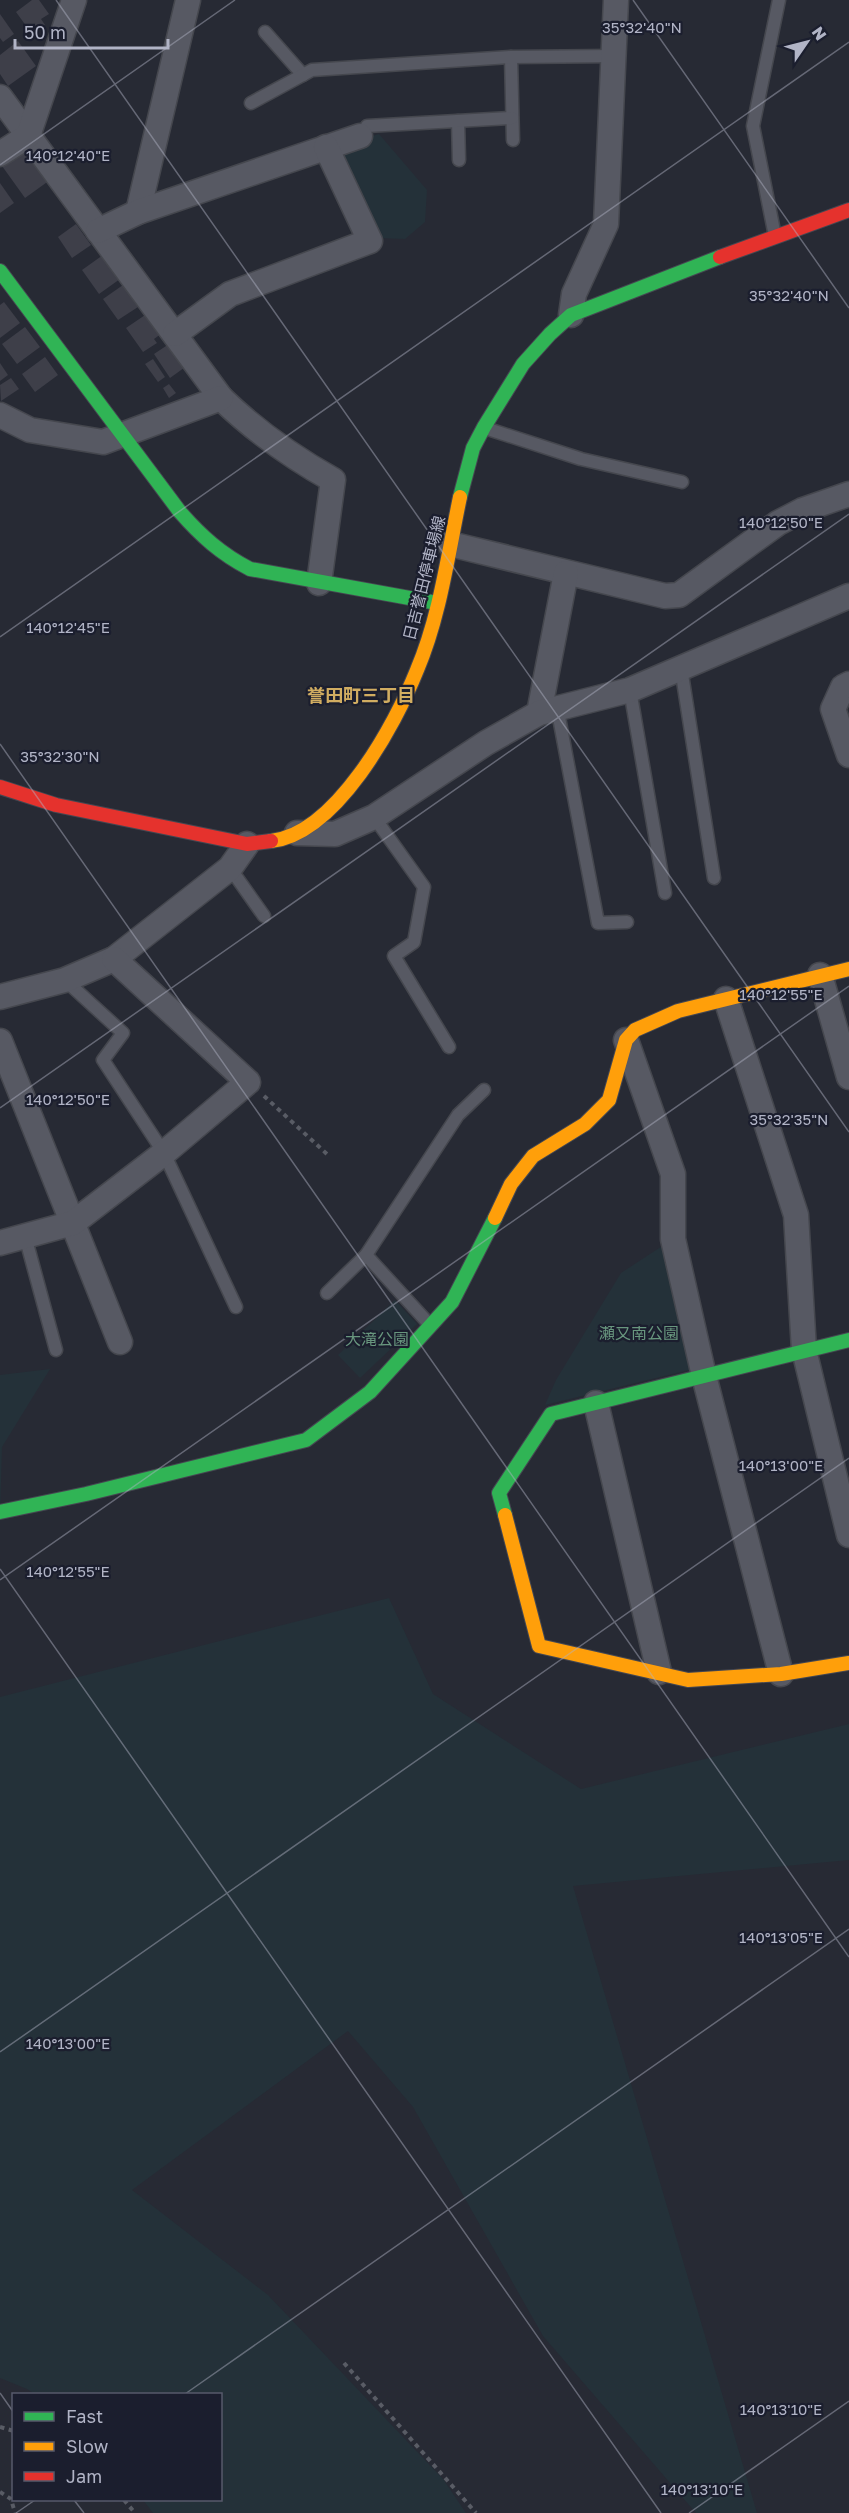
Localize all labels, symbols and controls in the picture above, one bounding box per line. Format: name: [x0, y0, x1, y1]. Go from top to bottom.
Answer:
scale bar: [15, 12, 168, 50]
north arrow: [777, 12, 837, 72]
text: 35°32'40"N: [602, 18, 682, 36]
text: 50 m: [24, 21, 66, 43]
text: N: [808, 23, 831, 44]
text: 140°12'40"E: [26, 146, 110, 164]
text: 35°32'40"N: [749, 286, 829, 304]
street label: 日吉誉田停車場線: [399, 513, 449, 643]
text: 140°12'50"E: [739, 513, 823, 531]
text: 140°12'45"E: [26, 618, 110, 636]
district label: 誉田町三丁目: [307, 684, 415, 706]
text: 35°32'30"N: [20, 747, 100, 765]
text: 140°12'55"E: [739, 985, 823, 1003]
text: 140°12'50"E: [26, 1090, 110, 1108]
text: 35°32'35"N: [750, 1110, 828, 1128]
park label: 瀬又南公園: [599, 1323, 679, 1343]
park label: 大滝公園: [345, 1329, 409, 1349]
text: 140°13'00"E: [739, 1456, 823, 1474]
text: 140°12'55"E: [26, 1562, 110, 1580]
text: 140°13'05"E: [739, 1928, 823, 1946]
text: 140°13'00"E: [26, 2034, 110, 2052]
legend: [12, 2393, 222, 2501]
text: 140°13'10"E: [740, 2400, 822, 2418]
text: Fast: [66, 2405, 103, 2427]
text: Slow: [66, 2435, 109, 2457]
text: Jam: [66, 2465, 102, 2487]
text: 140°13'10"E: [661, 2480, 743, 2498]

